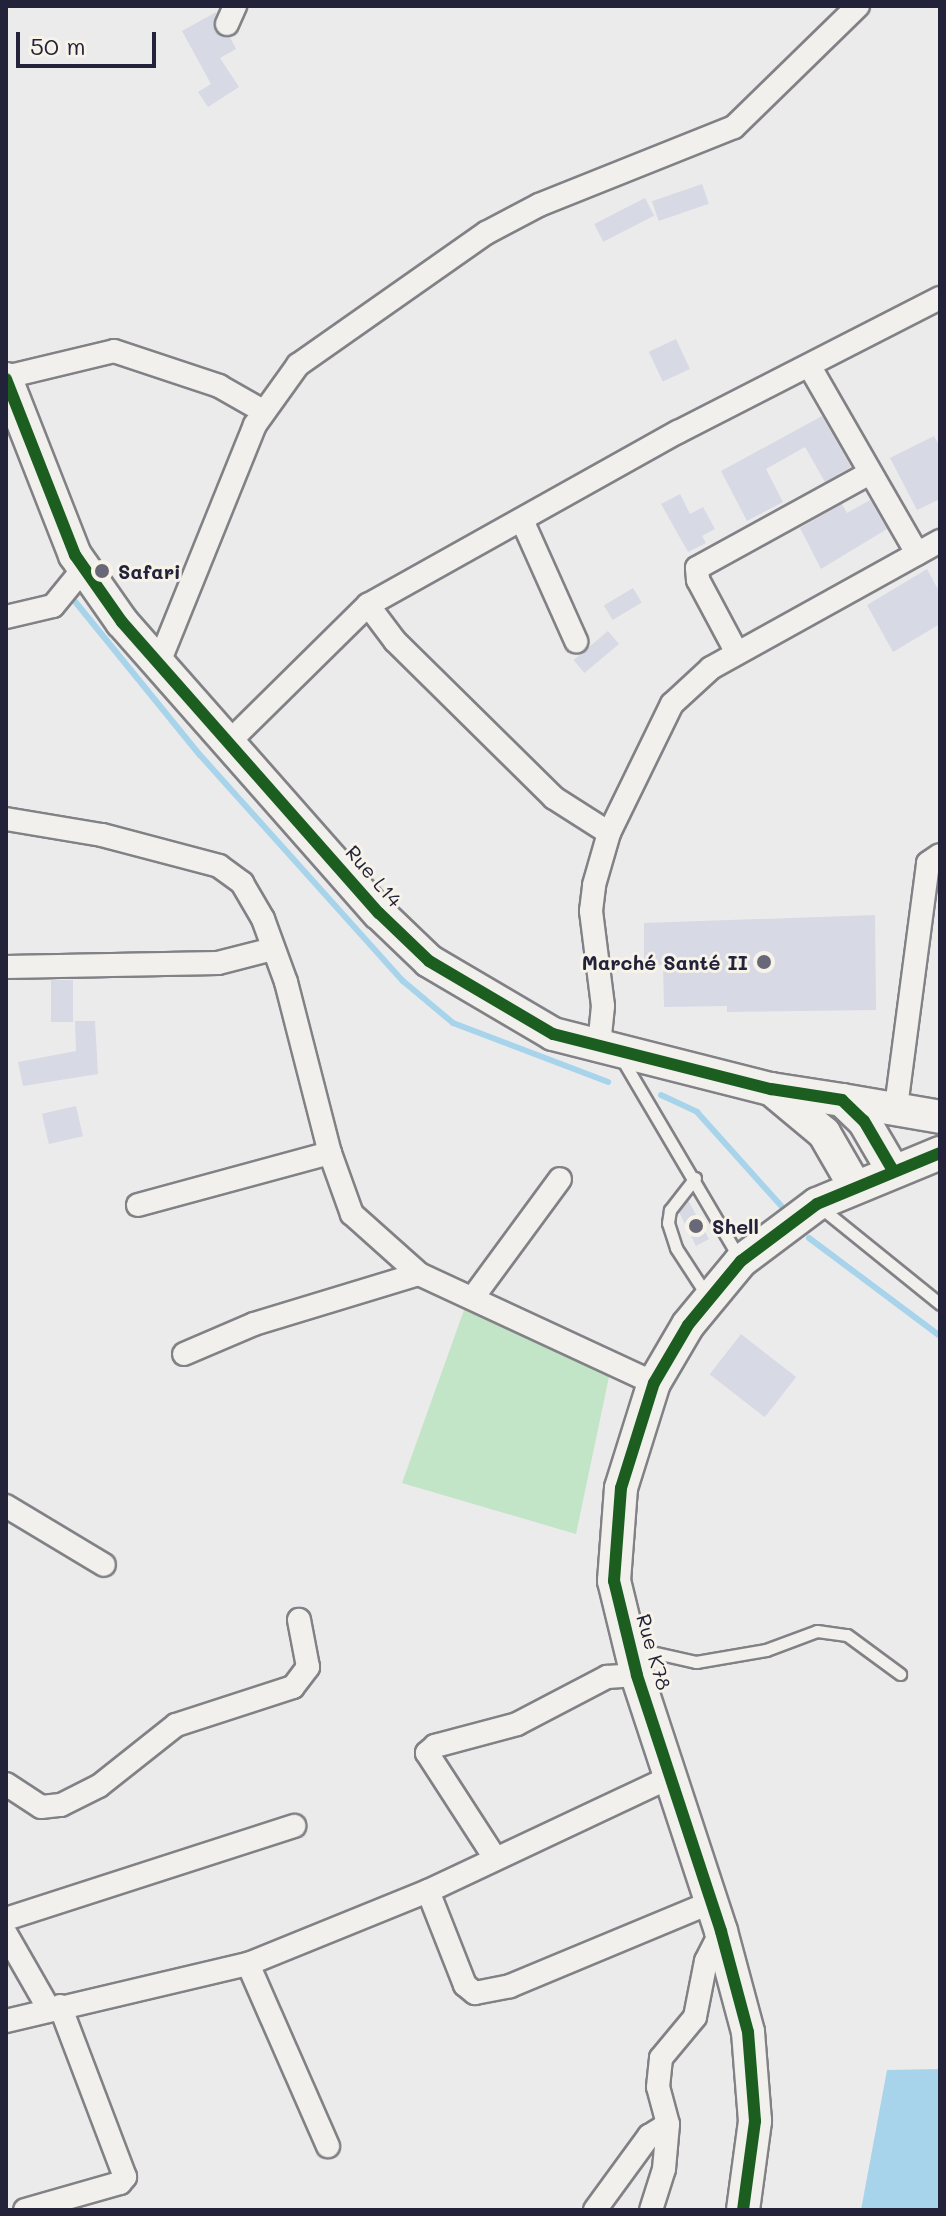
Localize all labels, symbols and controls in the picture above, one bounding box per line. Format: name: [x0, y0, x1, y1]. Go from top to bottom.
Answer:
scale bar: [20, 16, 160, 66]
text: 50 m: [30, 30, 86, 61]
place label: Safari: [118, 559, 181, 583]
marker: Safari: [93, 562, 111, 580]
street label: Rue L14: [341, 840, 407, 912]
place label: Marché Santé II: [582, 950, 748, 974]
marker: Marché Santé II: [755, 953, 773, 971]
place label: Shell: [712, 1214, 759, 1238]
marker: Shell: [687, 1217, 705, 1235]
street label: Rue K78: [632, 1611, 676, 1693]

